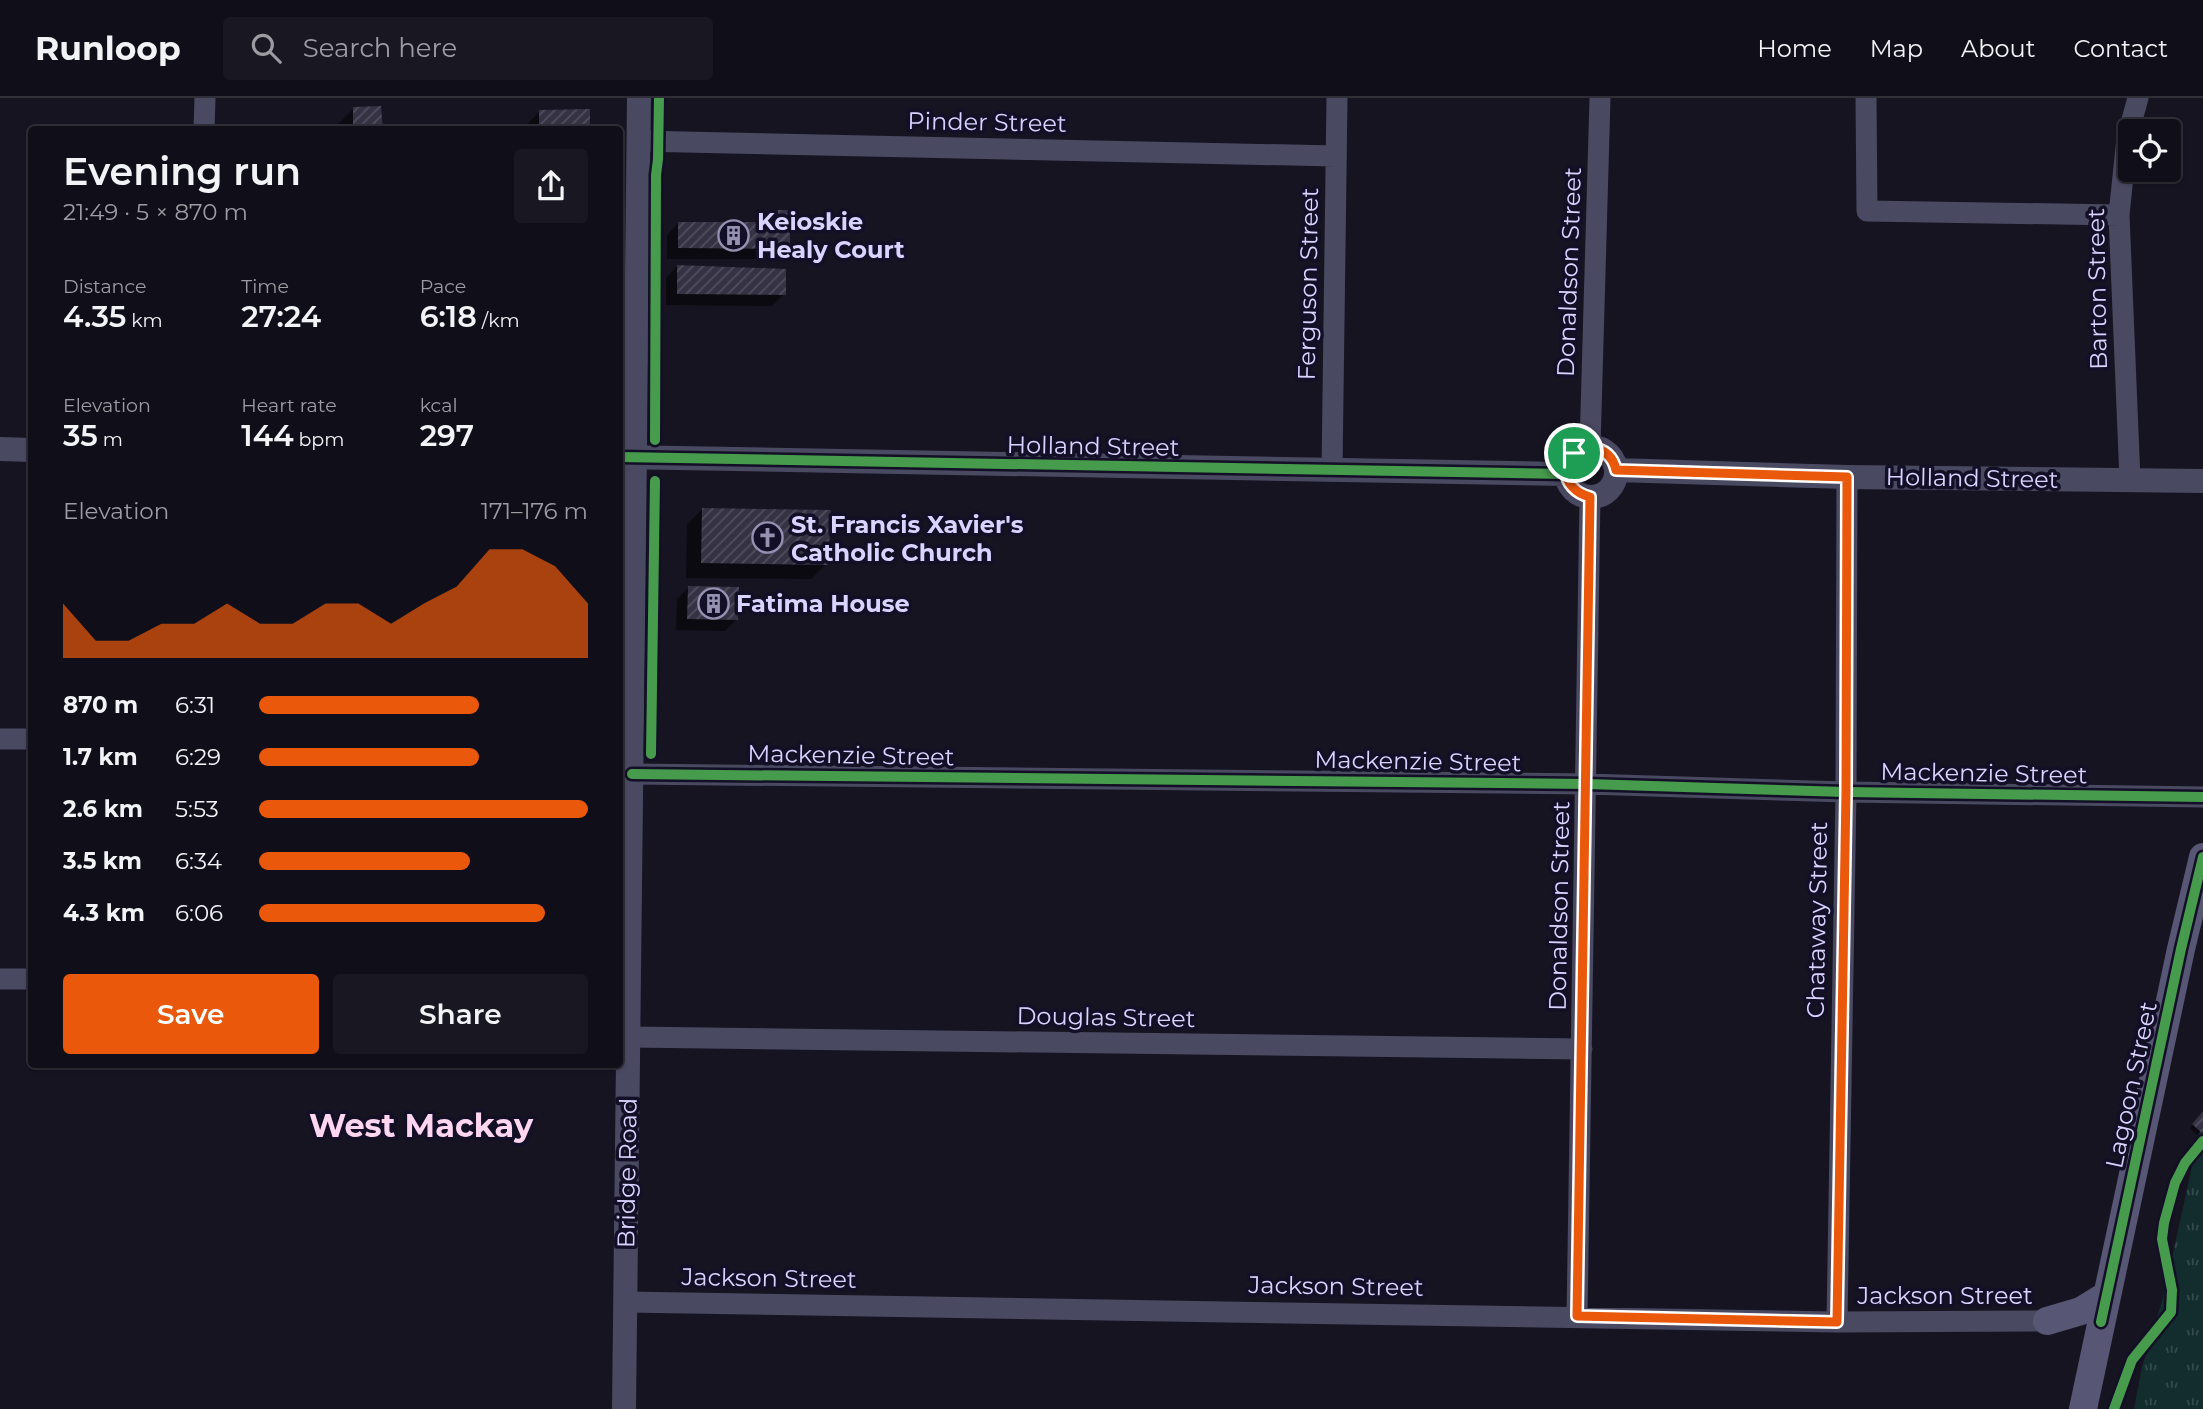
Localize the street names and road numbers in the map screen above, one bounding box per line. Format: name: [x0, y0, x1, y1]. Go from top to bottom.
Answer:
street label: Pinder Street: [907, 106, 1067, 138]
street label: Donaldson Street: [1551, 166, 1587, 377]
street label: Ferguson Street: [1292, 187, 1324, 381]
street label: Barton Street: [2081, 208, 2113, 370]
street label: Holland Street: [1006, 430, 1180, 462]
street label: Holland Street: [1885, 462, 2059, 494]
street label: Mackenzie Street: [747, 739, 955, 771]
street label: Mackenzie Street: [1314, 745, 1522, 777]
street label: Mackenzie Street: [1880, 757, 2088, 789]
street label: Donaldson Street: [1543, 801, 1575, 1011]
street label: Chataway Street: [1801, 821, 1833, 1019]
street label: Lagoon Street: [2099, 999, 2163, 1171]
street label: Douglas Street: [1016, 1001, 1196, 1033]
street label: Bridge Road: [611, 1098, 643, 1248]
street label: Jackson Street: [680, 1262, 857, 1294]
street label: Jackson Street: [1247, 1270, 1424, 1302]
street label: Jackson Street: [1856, 1281, 2033, 1310]

